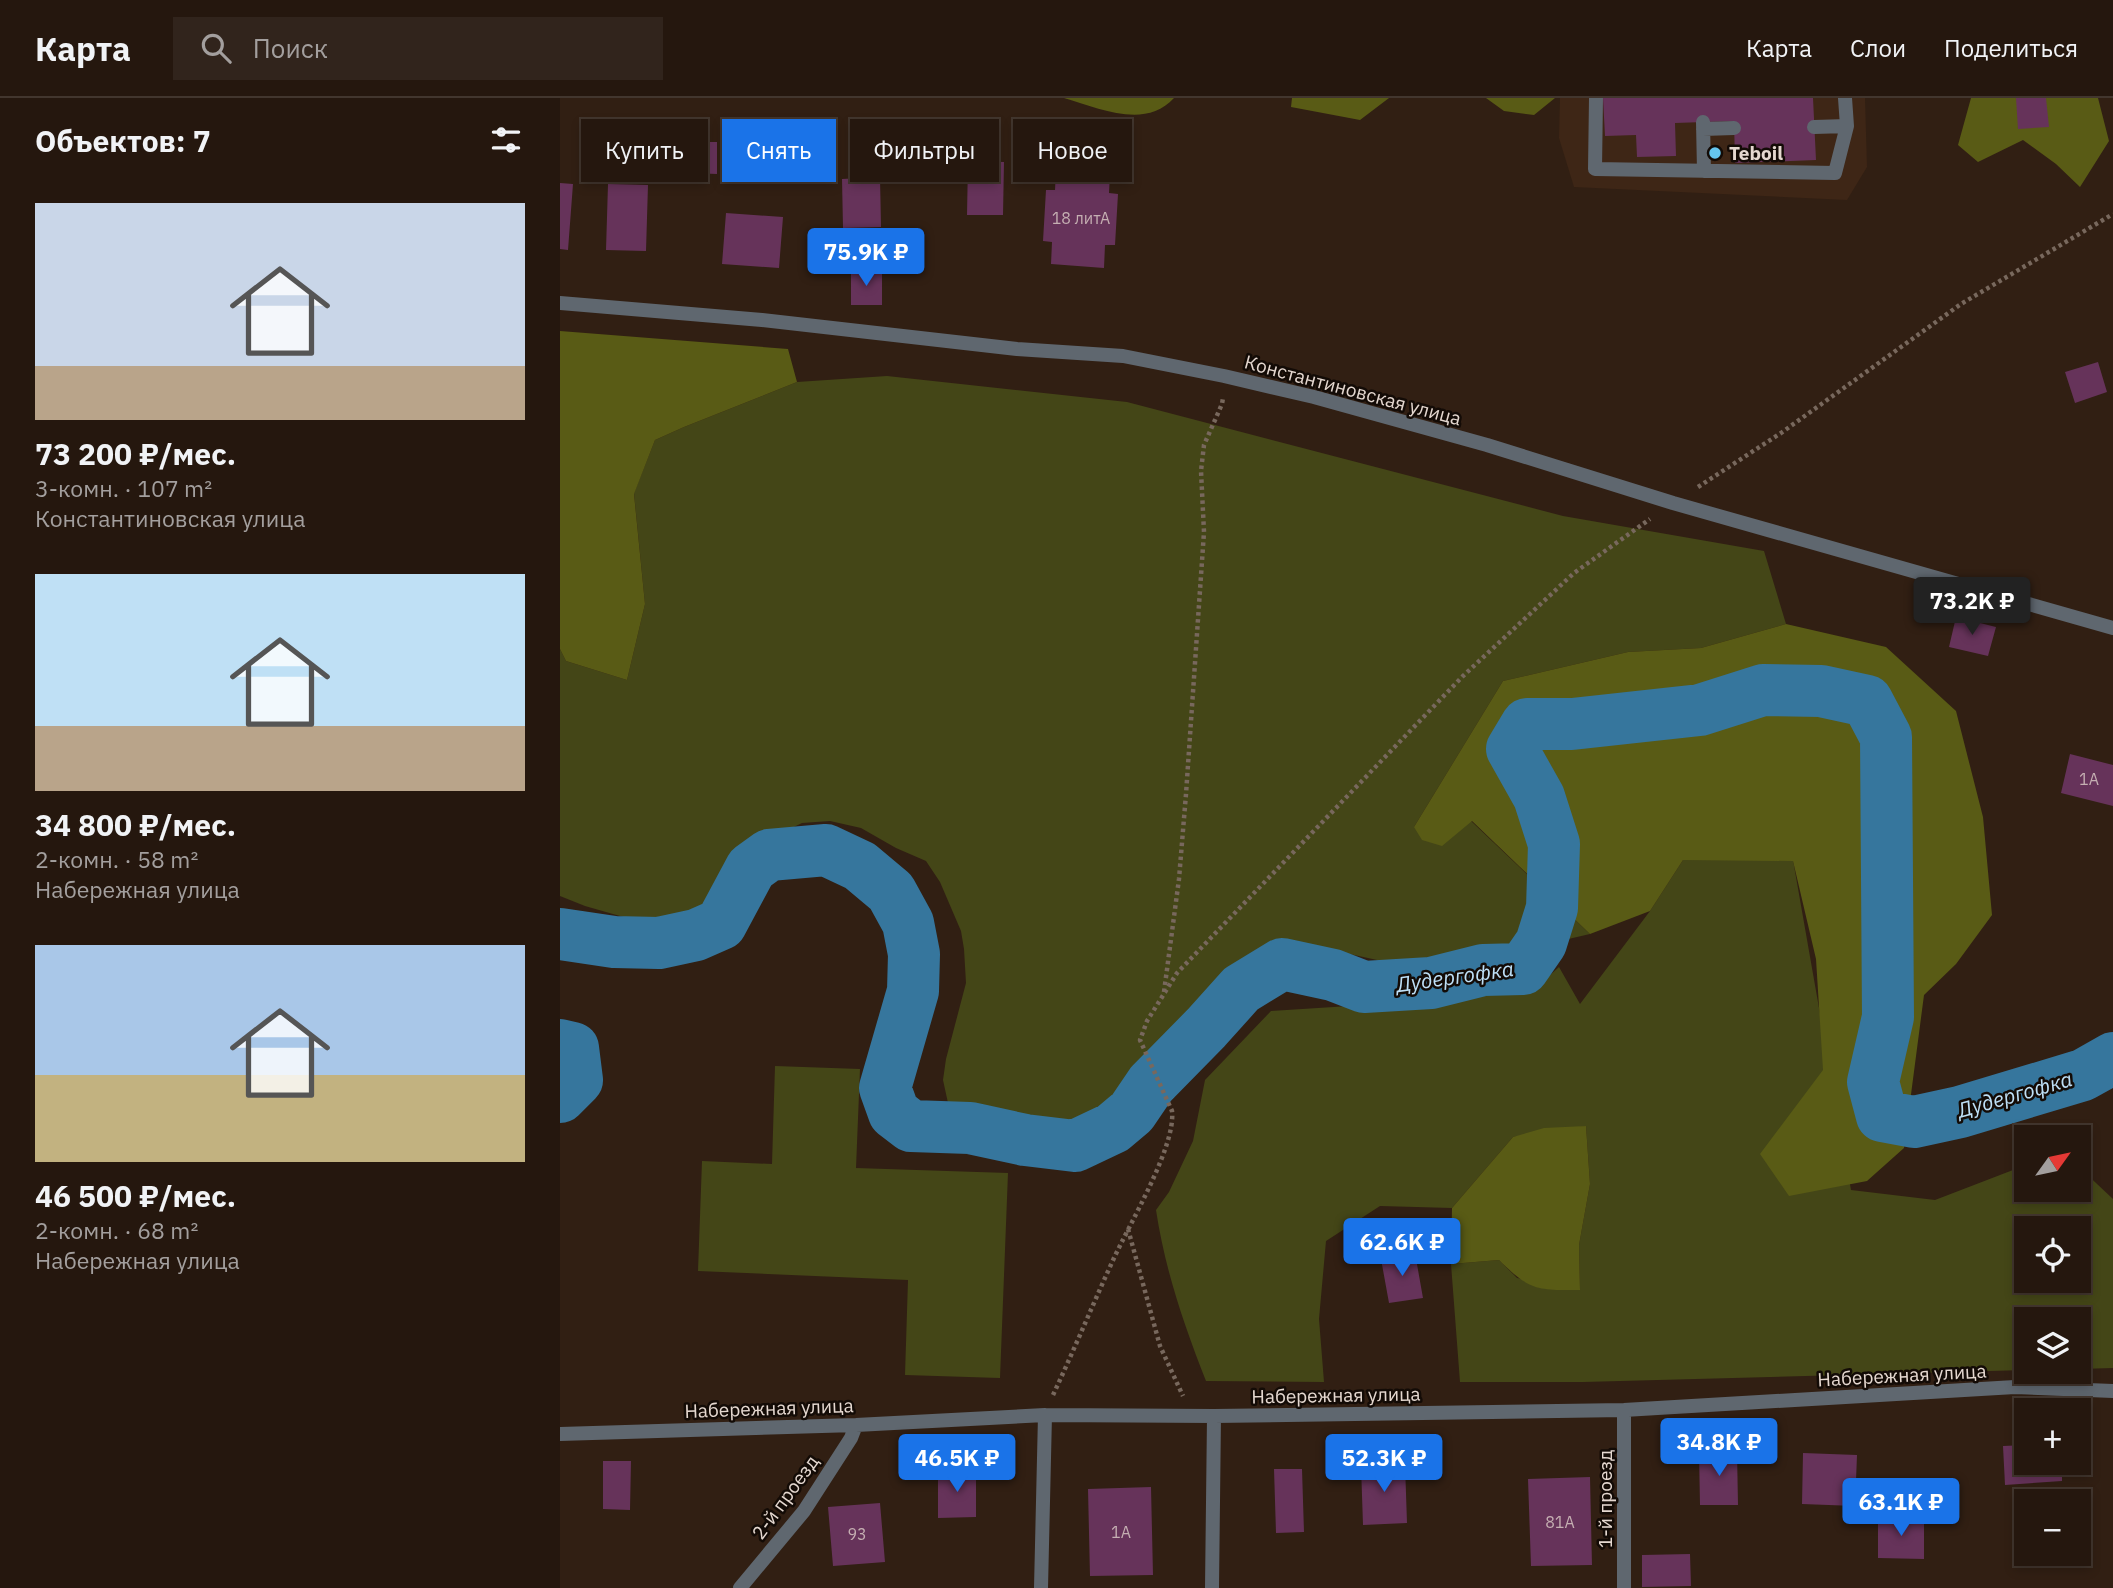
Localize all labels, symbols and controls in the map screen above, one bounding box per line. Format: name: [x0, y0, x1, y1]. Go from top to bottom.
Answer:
search box: [173, 17, 663, 80]
text: Карта: [35, 27, 131, 70]
icon: search: [197, 29, 235, 67]
text: Поиск: [253, 31, 328, 65]
text: Карта: [1746, 32, 1812, 64]
text: Слои: [1850, 32, 1906, 64]
text: Поделиться: [1944, 32, 2078, 64]
chip: Купить: [581, 119, 708, 182]
chip: Снять: [722, 119, 836, 182]
chip: Фильтры: [850, 119, 999, 182]
chip: Новое: [1013, 119, 1132, 182]
text: Объектов: 7: [35, 121, 211, 160]
icon: filters: [487, 121, 525, 159]
place label: Teboil: [1729, 141, 1783, 165]
marker: Teboil: [1707, 145, 1723, 161]
house number: 18 литА: [1052, 208, 1110, 228]
pin: 75.9K ₽: [801, 228, 931, 288]
text: 75.9K ₽: [823, 236, 909, 266]
icon: home: [217, 248, 343, 374]
street label: Константиновская улица: [1242, 350, 1464, 430]
text: 73 200 ₽/мес.: [35, 434, 236, 473]
text: 3-комн. · 107 m²: [35, 473, 212, 503]
text: Константиновская улица: [35, 503, 305, 533]
pin: 73.2K ₽: [1907, 578, 2037, 637]
text: 73.2K ₽: [1929, 585, 2015, 615]
icon: home: [217, 619, 343, 745]
house number: 1А: [2079, 769, 2099, 789]
text: 34 800 ₽/мес.: [35, 805, 236, 844]
text: 2-комн. · 58 m²: [35, 844, 198, 874]
text: Набережная улица: [35, 874, 240, 904]
water label: Дудергофка: [1392, 954, 1515, 998]
icon: home: [217, 990, 343, 1116]
water label: Дудергофка: [1952, 1064, 2075, 1124]
north arrow: [2014, 1125, 2091, 1202]
map controls: [2014, 1125, 2091, 1566]
text: 46 500 ₽/мес.: [35, 1176, 236, 1215]
text: 2-комн. · 68 m²: [35, 1215, 198, 1245]
button: locate: [2014, 1216, 2091, 1293]
pin: 62.6K ₽: [1337, 1218, 1467, 1278]
text: 62.6K ₽: [1359, 1226, 1445, 1256]
text: Набережная улица: [35, 1245, 240, 1275]
button: layers: [2014, 1307, 2091, 1384]
street label: Набережная улица: [1817, 1359, 1987, 1391]
street label: Набережная улица: [1251, 1382, 1421, 1408]
street label: Набережная улица: [684, 1393, 854, 1423]
button: +: [2014, 1398, 2091, 1475]
pin: 34.8K ₽: [1654, 1418, 1784, 1478]
text: 34.8K ₽: [1676, 1426, 1762, 1456]
pin: 46.5K ₽: [892, 1434, 1022, 1494]
pin: 52.3K ₽: [1319, 1434, 1449, 1494]
text: 46.5K ₽: [914, 1442, 1000, 1472]
text: 52.3K ₽: [1341, 1442, 1427, 1472]
street label: 2-й проезд: [746, 1450, 824, 1544]
street label: 1-й проезд: [1593, 1450, 1617, 1548]
pin: 63.1K ₽: [1836, 1478, 1966, 1538]
text: 63.1K ₽: [1858, 1486, 1944, 1516]
button: −: [2014, 1489, 2091, 1566]
house number: 81А: [1545, 1512, 1575, 1532]
house number: 1А: [1111, 1522, 1131, 1542]
house number: 93: [847, 1524, 867, 1544]

